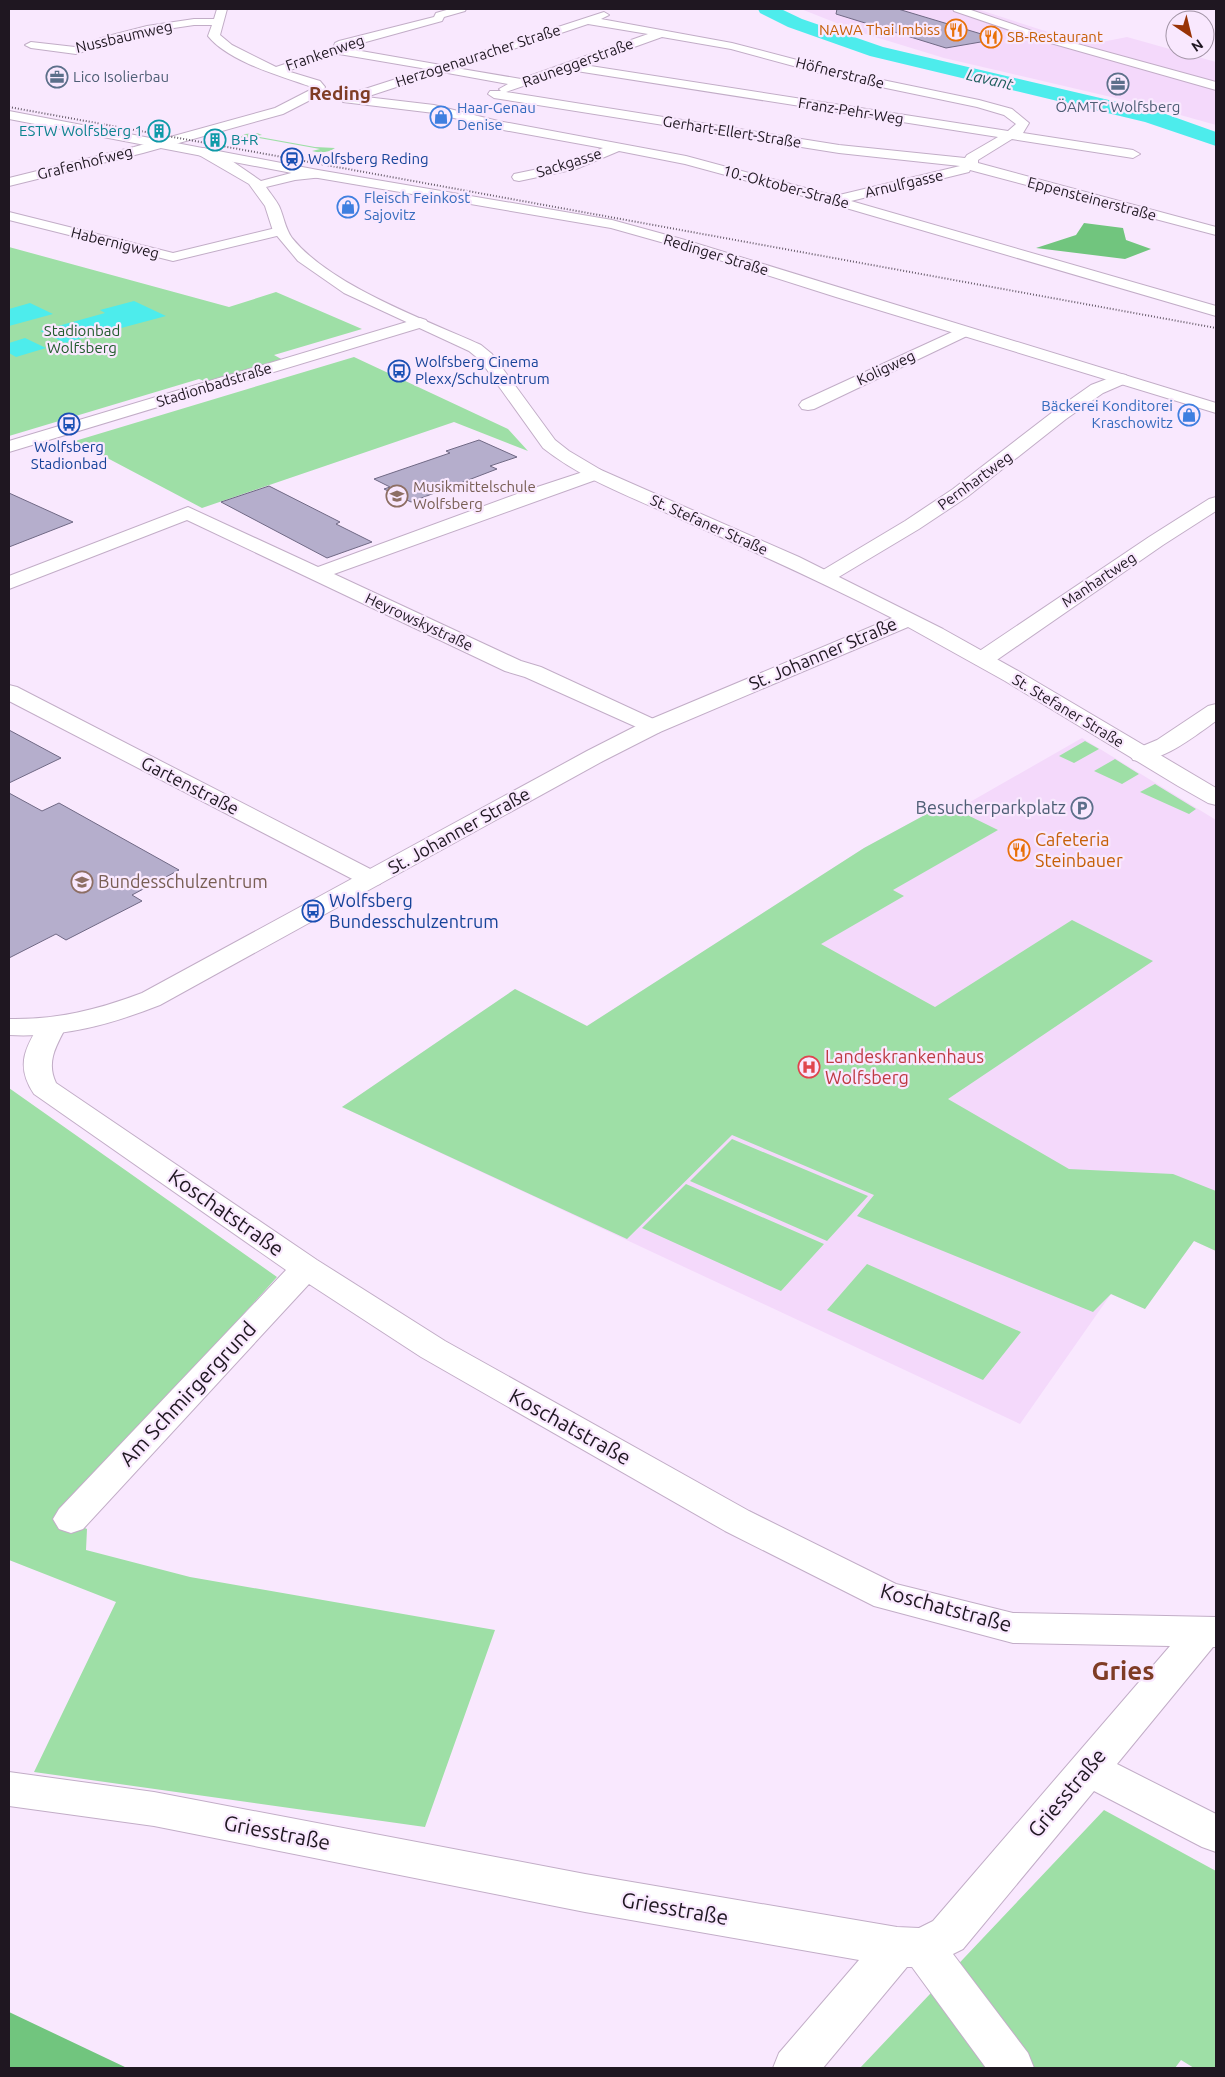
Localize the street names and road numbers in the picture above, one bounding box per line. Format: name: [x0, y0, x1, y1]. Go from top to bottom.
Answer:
street label: Nussbaumweg: [74, 17, 174, 56]
street label: Herzogenauracher Straße: [393, 21, 563, 90]
street label: Frankenweg: [283, 31, 366, 74]
street label: Rauneggerstraße: [520, 35, 636, 90]
street label: Höfnerstraße: [794, 53, 886, 92]
street label: Franz-Pehr-Weg: [797, 94, 905, 127]
street label: Gerhart-Ellert-Straße: [661, 112, 803, 151]
street label: Grafenhofweg: [35, 142, 134, 183]
street label: Sackgasse: [534, 145, 604, 181]
street label: 10.-Oktober-Straße: [721, 161, 851, 212]
street label: Arnulfgasse: [863, 166, 945, 201]
street label: Eppensteinerstraße: [1026, 173, 1158, 224]
street label: Habernigweg: [69, 223, 161, 262]
street label: Redinger Straße: [662, 230, 771, 279]
street label: Koligweg: [854, 347, 918, 388]
street label: Stadionbadstraße: [154, 359, 274, 410]
street label: Pernhartweg: [934, 448, 1015, 513]
street label: St. Stefaner Straße: [648, 491, 771, 558]
street label: Manhartweg: [1058, 549, 1139, 611]
street label: Heyrowskystraße: [363, 589, 476, 654]
street label: St. Johanner Straße: [746, 613, 900, 693]
street label: St. Stefaner Straße: [1009, 671, 1127, 751]
street label: Gartenstraße: [138, 752, 243, 818]
street label: St. Johanner Straße: [384, 783, 533, 877]
street label: Koschatstraße: [164, 1164, 289, 1261]
street label: Am Schmirgergrund: [114, 1316, 260, 1470]
street label: Koschatstraße: [506, 1383, 635, 1469]
street label: Koschatstraße: [878, 1578, 1015, 1636]
street label: Griesstraße: [1022, 1743, 1110, 1841]
street label: Griesstraße: [222, 1810, 333, 1854]
street label: Griesstraße: [620, 1887, 730, 1929]

